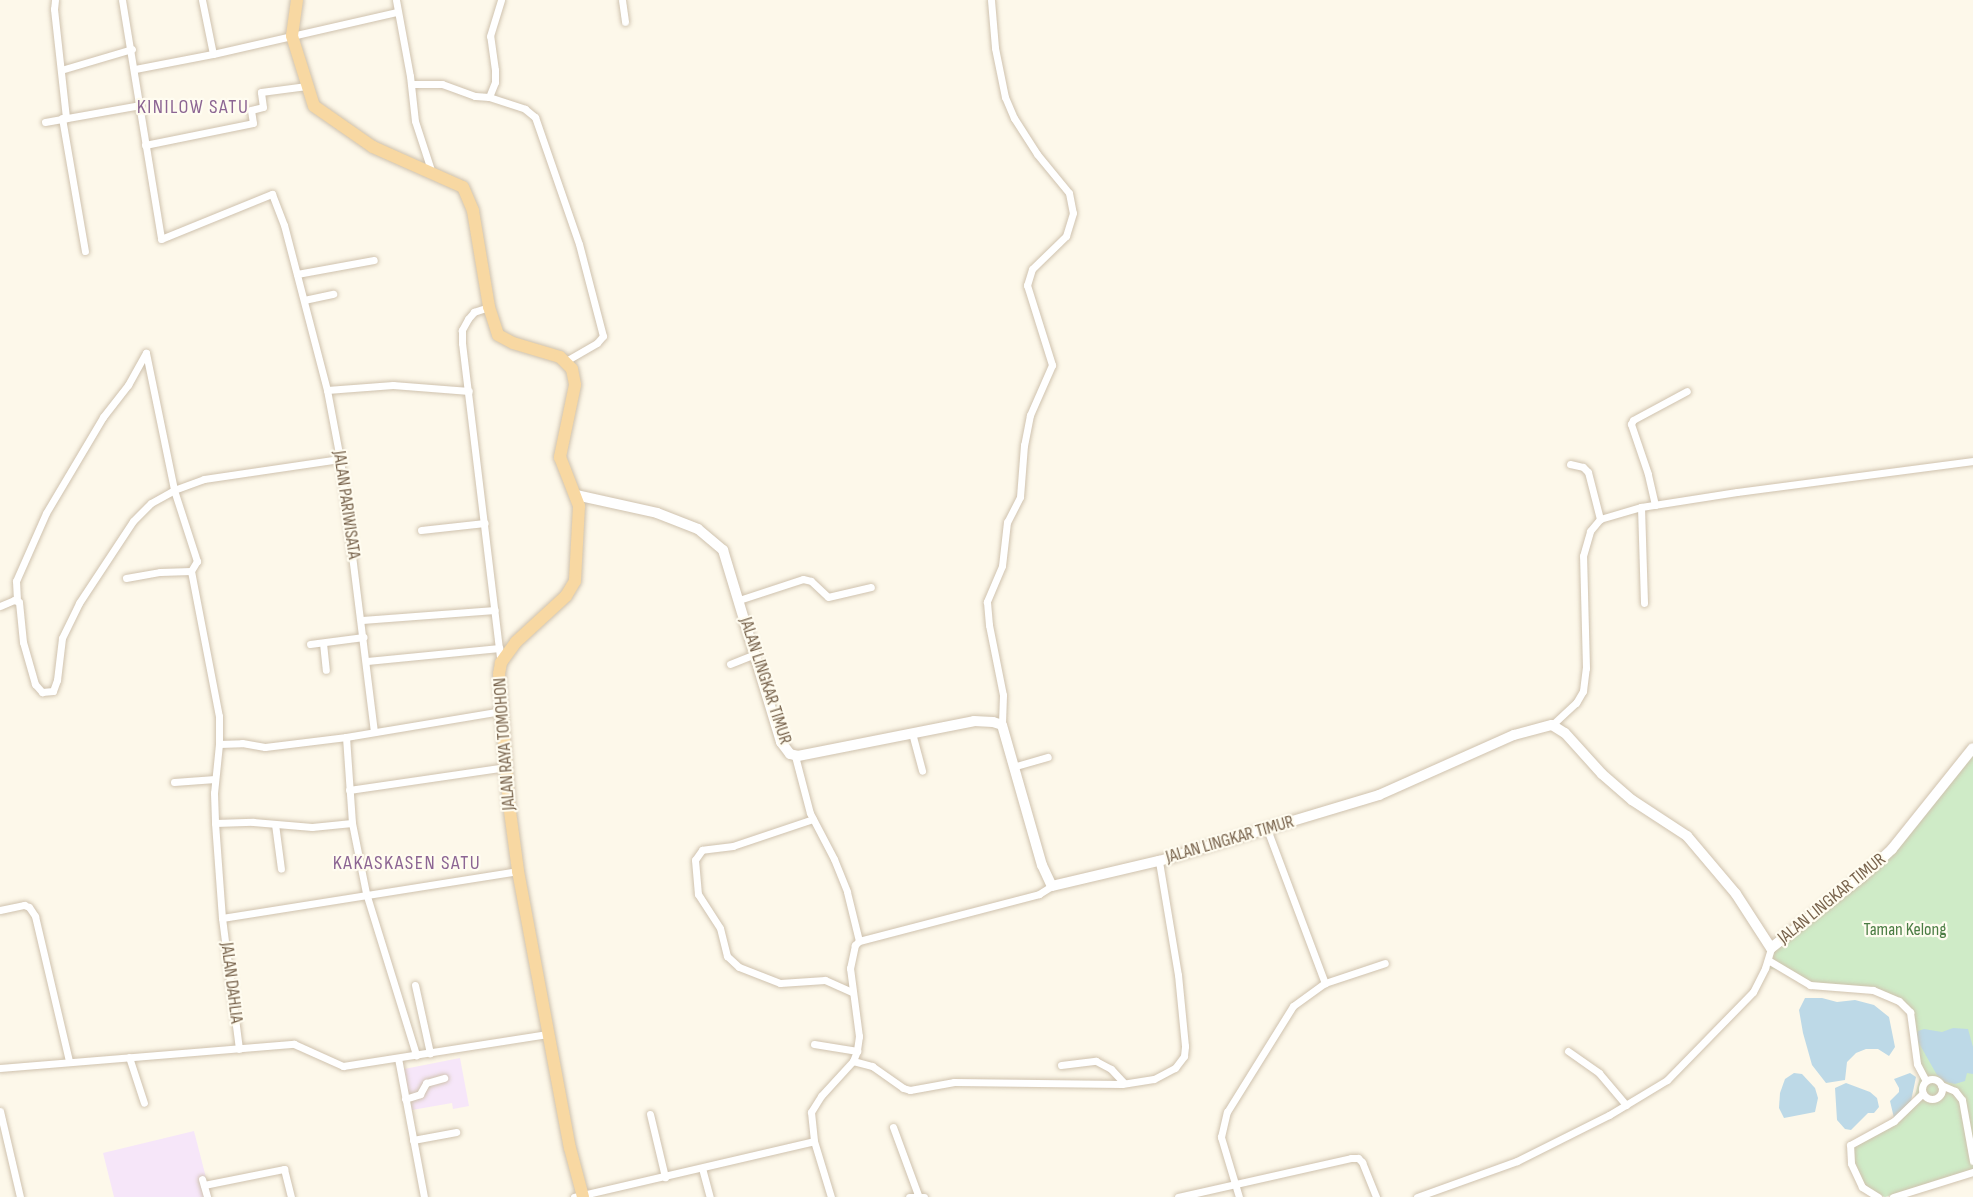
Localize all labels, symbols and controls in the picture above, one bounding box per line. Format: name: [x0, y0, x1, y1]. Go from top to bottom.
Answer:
district label: KINILOW SATU: [137, 95, 249, 119]
street label: JALAN PARIWISATA: [328, 449, 364, 561]
street label: JALAN LINGKAR TIMUR: [734, 615, 796, 747]
street label: JALAN RAYA TOMOHON: [490, 677, 520, 811]
street label: JALAN LINGKAR TIMUR: [1163, 811, 1297, 869]
street label: JALAN LINGKAR TIMUR: [1774, 849, 1890, 949]
district label: KAKASKASEN SATU: [333, 851, 481, 875]
park label: Taman Kelong: [1864, 919, 1946, 941]
street label: JALAN DAHLIA: [215, 941, 247, 1025]

